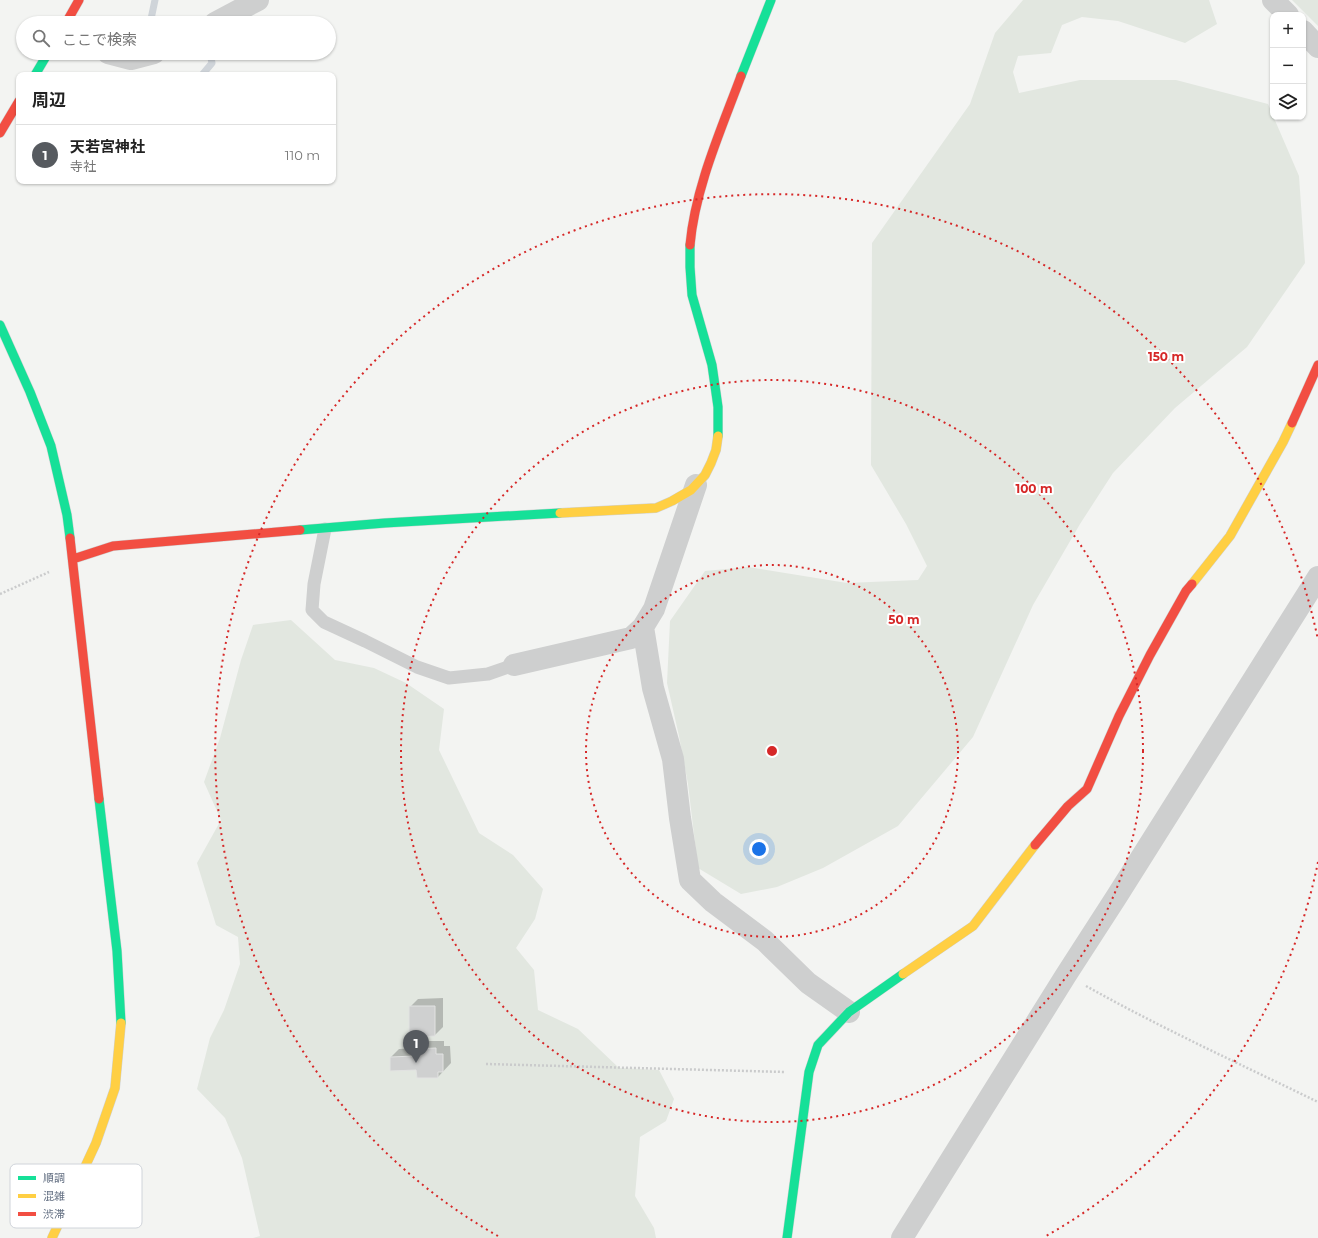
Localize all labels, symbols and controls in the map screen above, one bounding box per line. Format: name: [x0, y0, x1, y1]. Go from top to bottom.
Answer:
map controls: [1270, 12, 1306, 120]
button: +: [1270, 12, 1306, 48]
search box: [16, 16, 336, 60]
icon: search: [30, 27, 52, 49]
text: ここで検索: [62, 30, 137, 49]
button: −: [1270, 48, 1306, 84]
button: layers: [1270, 84, 1306, 120]
text: 周辺: [32, 90, 66, 110]
text: 天若宮神社: [70, 137, 145, 156]
text: 1: [42, 147, 48, 163]
text: 110 m: [285, 147, 320, 163]
text: 寺社: [70, 158, 96, 174]
text: 150 m: [1148, 349, 1184, 364]
text: 100 m: [1016, 481, 1052, 496]
text: 50 m: [888, 612, 920, 627]
centre of rings: [765, 744, 779, 758]
your location: [749, 839, 769, 859]
pin: 1: [403, 1030, 429, 1063]
legend: [10, 1164, 142, 1228]
text: 順調: [43, 1171, 65, 1185]
text: 混雑: [43, 1189, 65, 1203]
text: 渋滞: [43, 1207, 65, 1221]

